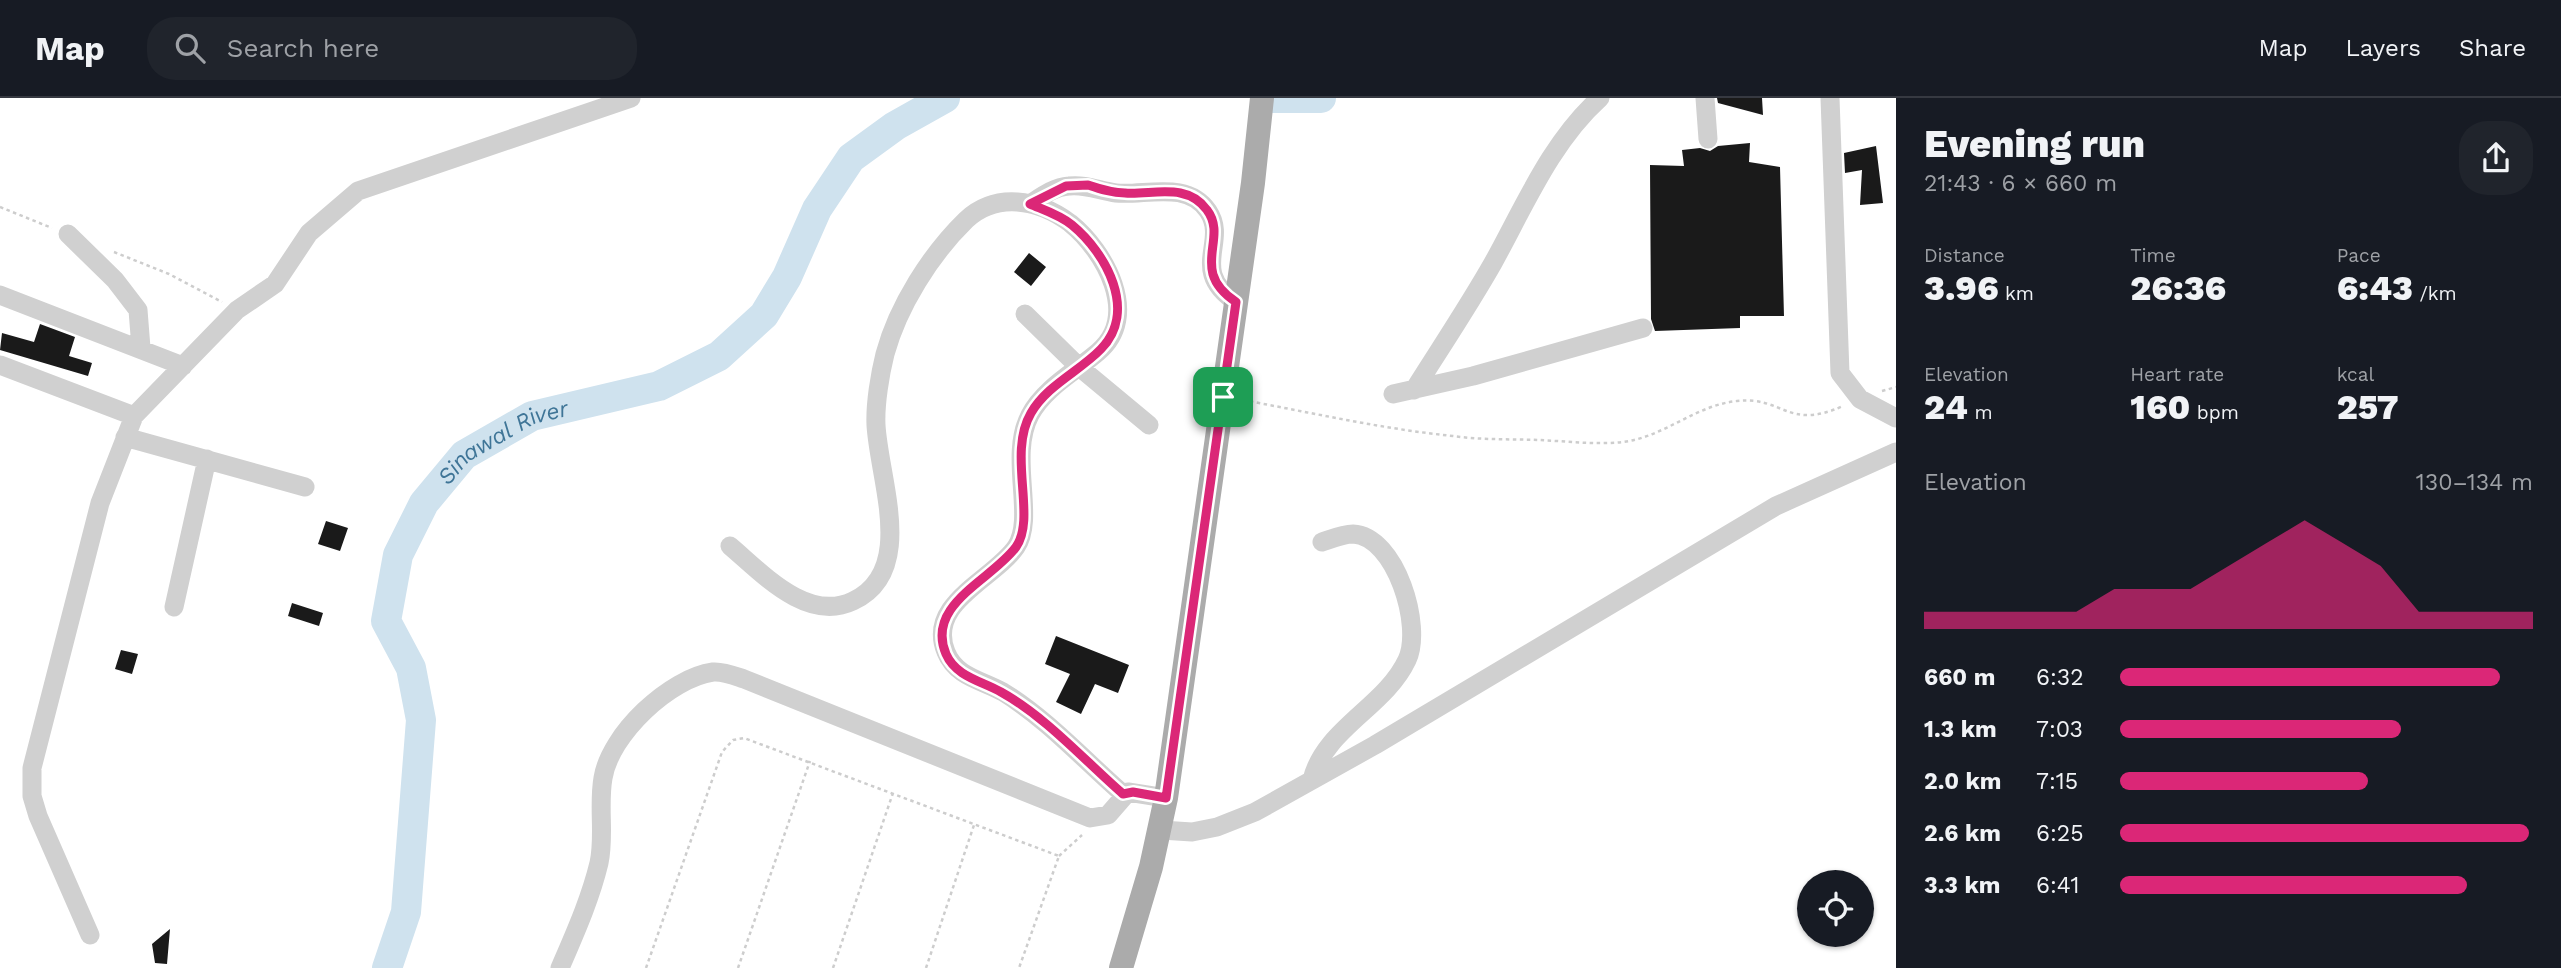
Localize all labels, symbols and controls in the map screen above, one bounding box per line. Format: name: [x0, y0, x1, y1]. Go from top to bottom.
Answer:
search box: [147, 17, 637, 80]
text: Map: [35, 29, 105, 68]
icon: search: [171, 29, 209, 67]
text: Search here: [227, 33, 379, 63]
text: Map: [2259, 34, 2307, 62]
text: Layers: [2345, 34, 2421, 62]
text: Share: [2459, 34, 2526, 62]
button: share: [2459, 121, 2533, 195]
text: Evening run: [1924, 122, 2145, 166]
text: 21:43 · 6 × 660 m: [1924, 170, 2117, 197]
text: Distance: [1924, 244, 2005, 267]
text: Time: [2130, 244, 2176, 267]
text: Pace: [2337, 244, 2381, 267]
text: 3.96: [1924, 267, 1999, 309]
text: 26:36: [2130, 267, 2226, 309]
text: 6:43: [2337, 267, 2413, 309]
text: km: [1999, 282, 2034, 305]
text: /km: [2413, 282, 2457, 305]
text: Elevation: [1924, 363, 2009, 386]
text: Heart rate: [2130, 363, 2224, 386]
text: kcal: [2337, 363, 2374, 386]
pin: [1193, 367, 1253, 427]
icon: arrive: [1204, 378, 1242, 416]
text: 24: [1924, 386, 1968, 428]
text: 160: [2130, 386, 2190, 428]
text: 257: [2337, 386, 2399, 428]
water label: Sinawal River: [432, 395, 572, 490]
text: m: [1968, 401, 1993, 424]
text: bpm: [2190, 401, 2239, 424]
text: Elevation: [1924, 469, 2027, 496]
text: 130–134 m: [2416, 469, 2533, 496]
text: 660 m: [1924, 664, 1995, 691]
text: 6:32: [2036, 664, 2084, 691]
text: 1.3 km: [1924, 716, 1997, 743]
text: 7:03: [2036, 716, 2083, 743]
text: 2.0 km: [1924, 768, 2002, 795]
text: 7:15: [2036, 768, 2078, 795]
text: 2.6 km: [1924, 820, 2001, 847]
text: 6:25: [2036, 820, 2084, 847]
map controls: [1797, 870, 1874, 947]
button: locate: [1797, 870, 1874, 947]
text: 3.3 km: [1924, 872, 2000, 899]
text: 6:41: [2036, 872, 2079, 899]

